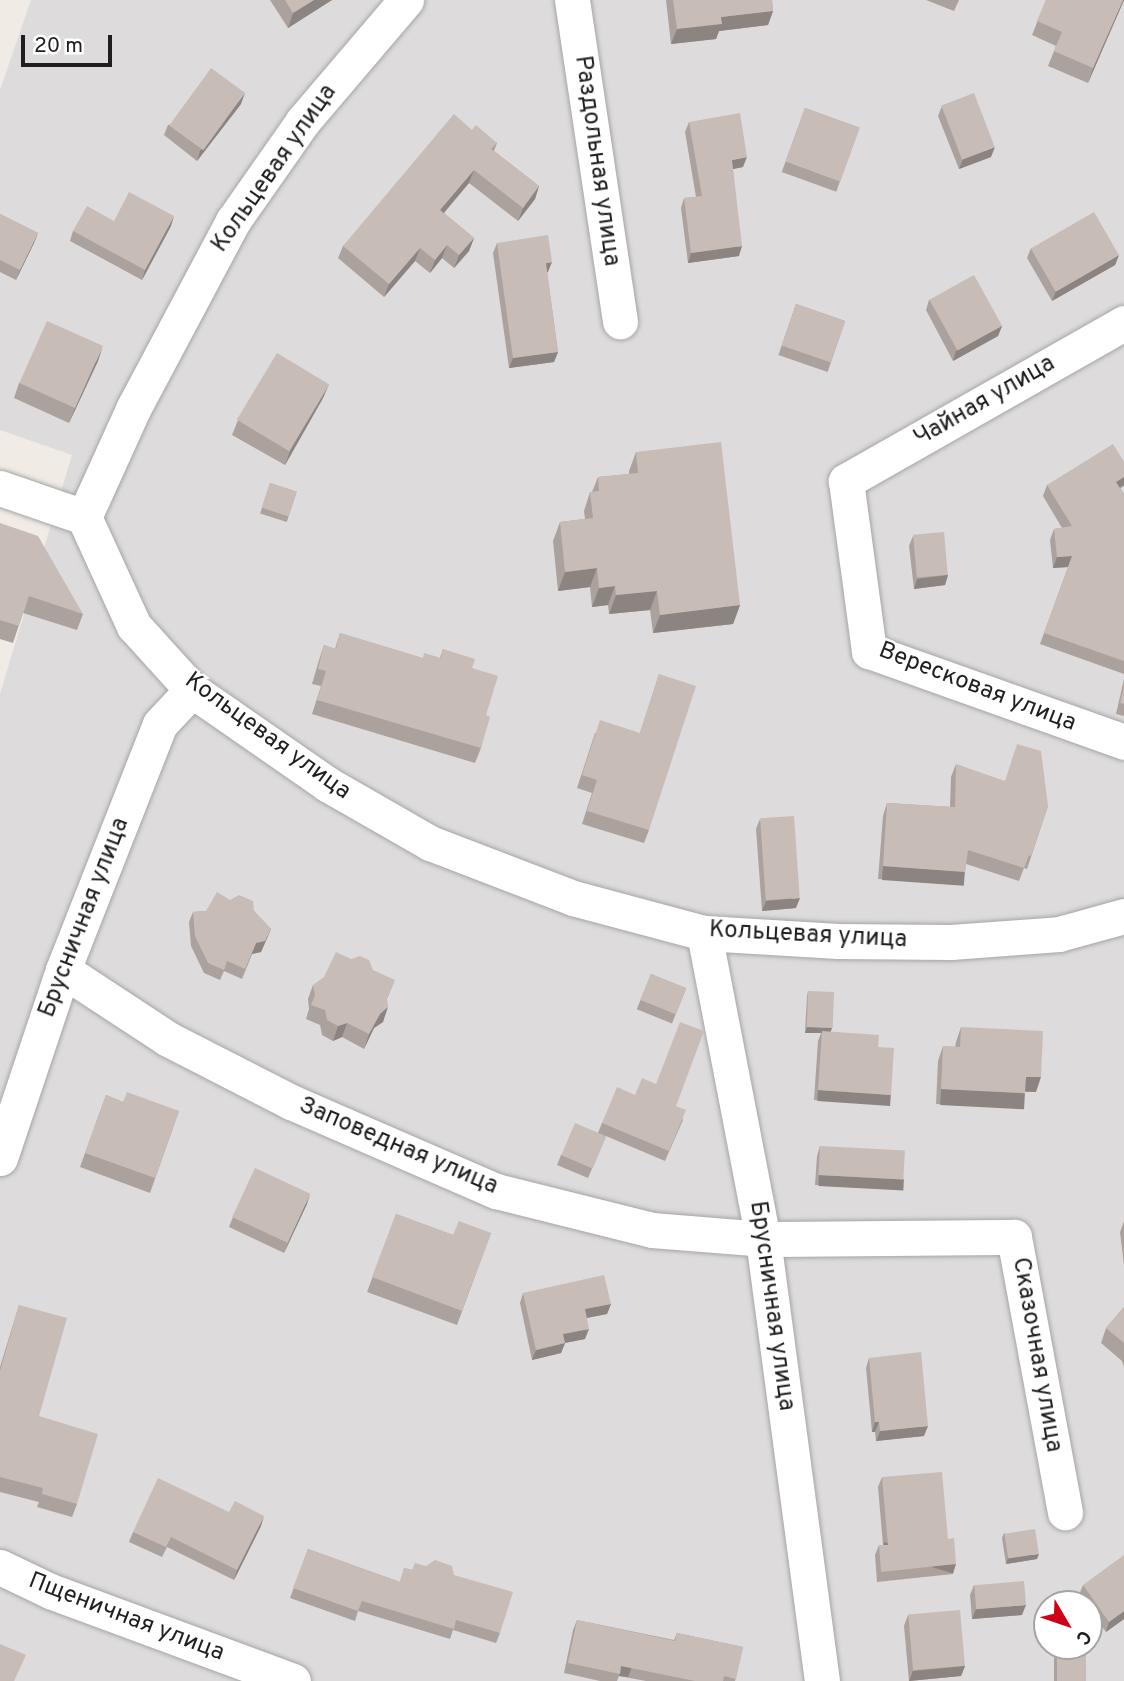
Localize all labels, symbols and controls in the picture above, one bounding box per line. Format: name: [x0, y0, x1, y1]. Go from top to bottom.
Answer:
scale bar: [24, 21, 116, 65]
text: 20 m: [34, 33, 83, 60]
street label: Раздольная улица: [567, 54, 625, 268]
street label: Кольцевая улица: [206, 79, 344, 259]
street label: Чайная улица: [909, 350, 1061, 454]
street label: Вересковая улица: [874, 637, 1080, 739]
street label: Кольцевая улица: [178, 667, 356, 807]
street label: Брусничная улица: [34, 814, 136, 1022]
street label: Кольцевая улица: [708, 916, 908, 956]
street label: Заповедная улица: [294, 1092, 502, 1202]
street label: Брусничная улица: [742, 1199, 800, 1413]
street label: Сказочная улица: [1005, 1255, 1067, 1455]
street label: Пщеничная улица: [24, 1567, 228, 1669]
north arrow: [1033, 1590, 1103, 1660]
text: С: [1070, 1625, 1096, 1649]

